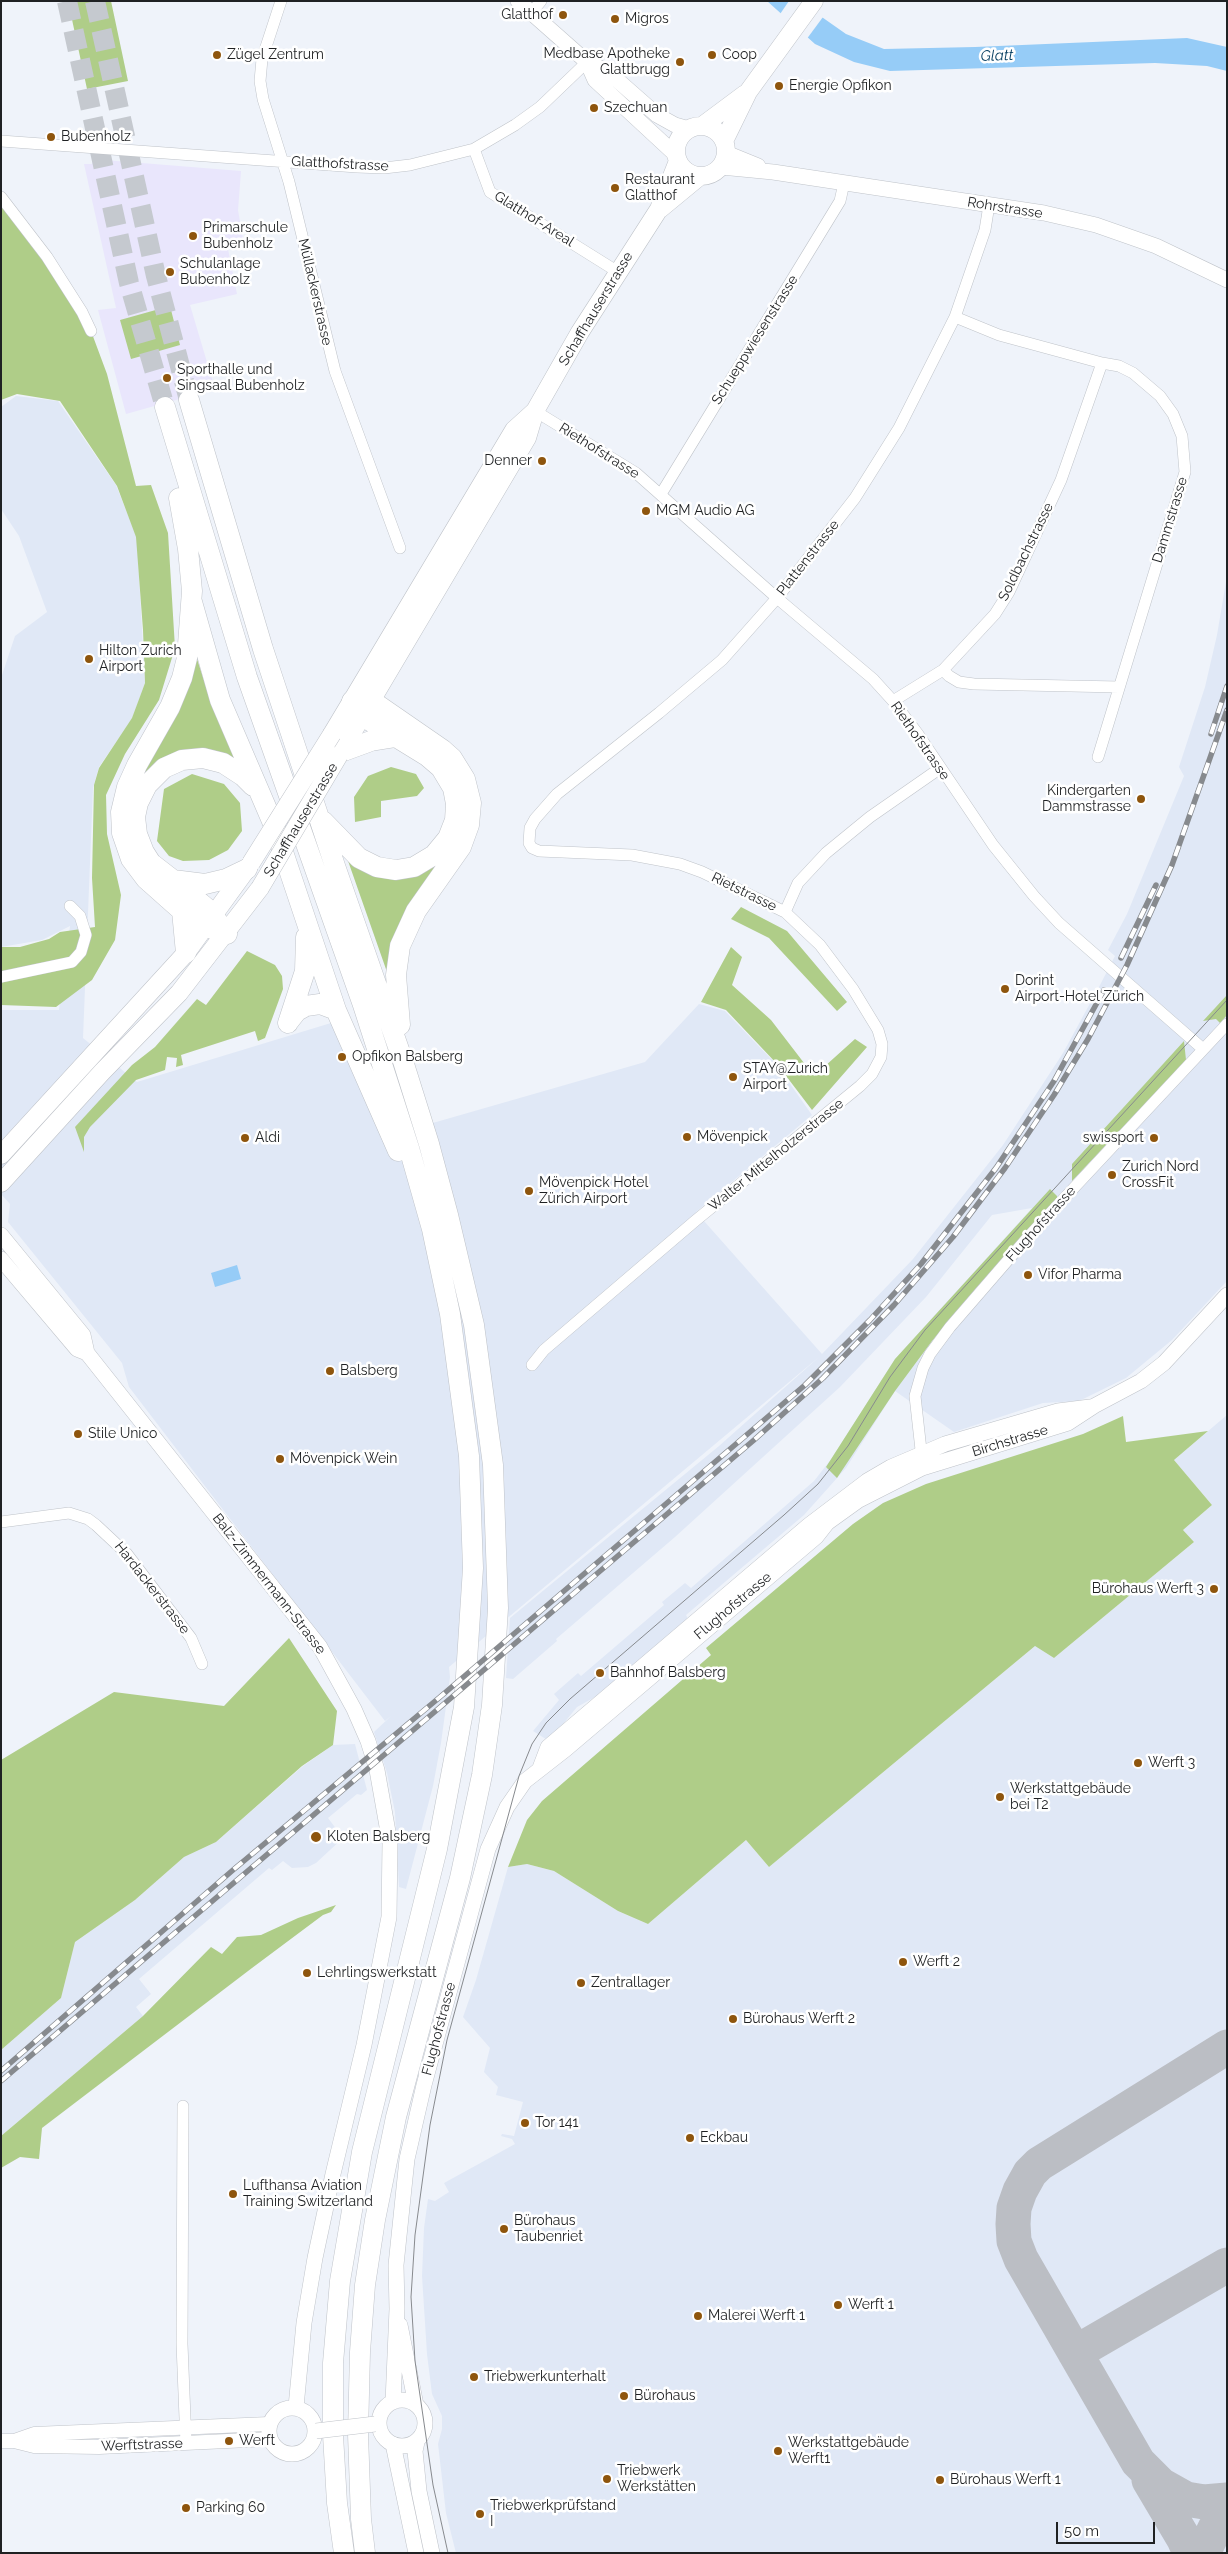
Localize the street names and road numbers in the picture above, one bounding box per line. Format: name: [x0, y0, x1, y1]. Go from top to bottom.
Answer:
street label: Glatthofstrasse: [291, 153, 389, 175]
street label: Glatthof-Areal: [491, 188, 577, 250]
street label: Rohrstrasse: [966, 194, 1044, 222]
street label: Müllackerstrasse: [295, 237, 335, 347]
street label: Schaffhauserstrasse: [555, 249, 637, 369]
street label: Schueppwiesenstrasse: [708, 272, 802, 408]
street label: Riethofstrasse: [556, 420, 642, 482]
street label: Dammstrasse: [1149, 475, 1191, 565]
street label: Soldbachstrasse: [995, 500, 1057, 604]
street label: Plattenstrasse: [773, 517, 843, 599]
street label: Riethofstrasse: [887, 699, 953, 783]
street label: Schaffhauserstrasse: [260, 760, 342, 880]
street label: Rietstrasse: [709, 869, 779, 915]
street label: Walter Mittelholzerstrasse: [705, 1095, 847, 1215]
street label: Flughofstrasse: [1003, 1183, 1079, 1265]
street label: Birchstrasse: [970, 1421, 1050, 1461]
street label: Balz-Zimmermann-Strasse: [209, 1510, 329, 1658]
street label: Hardackerstrasse: [111, 1538, 193, 1638]
street label: Flughofstrasse: [691, 1569, 775, 1643]
street label: Flughofstrasse: [418, 1981, 460, 2077]
street label: Werftstrasse: [101, 2435, 183, 2455]

